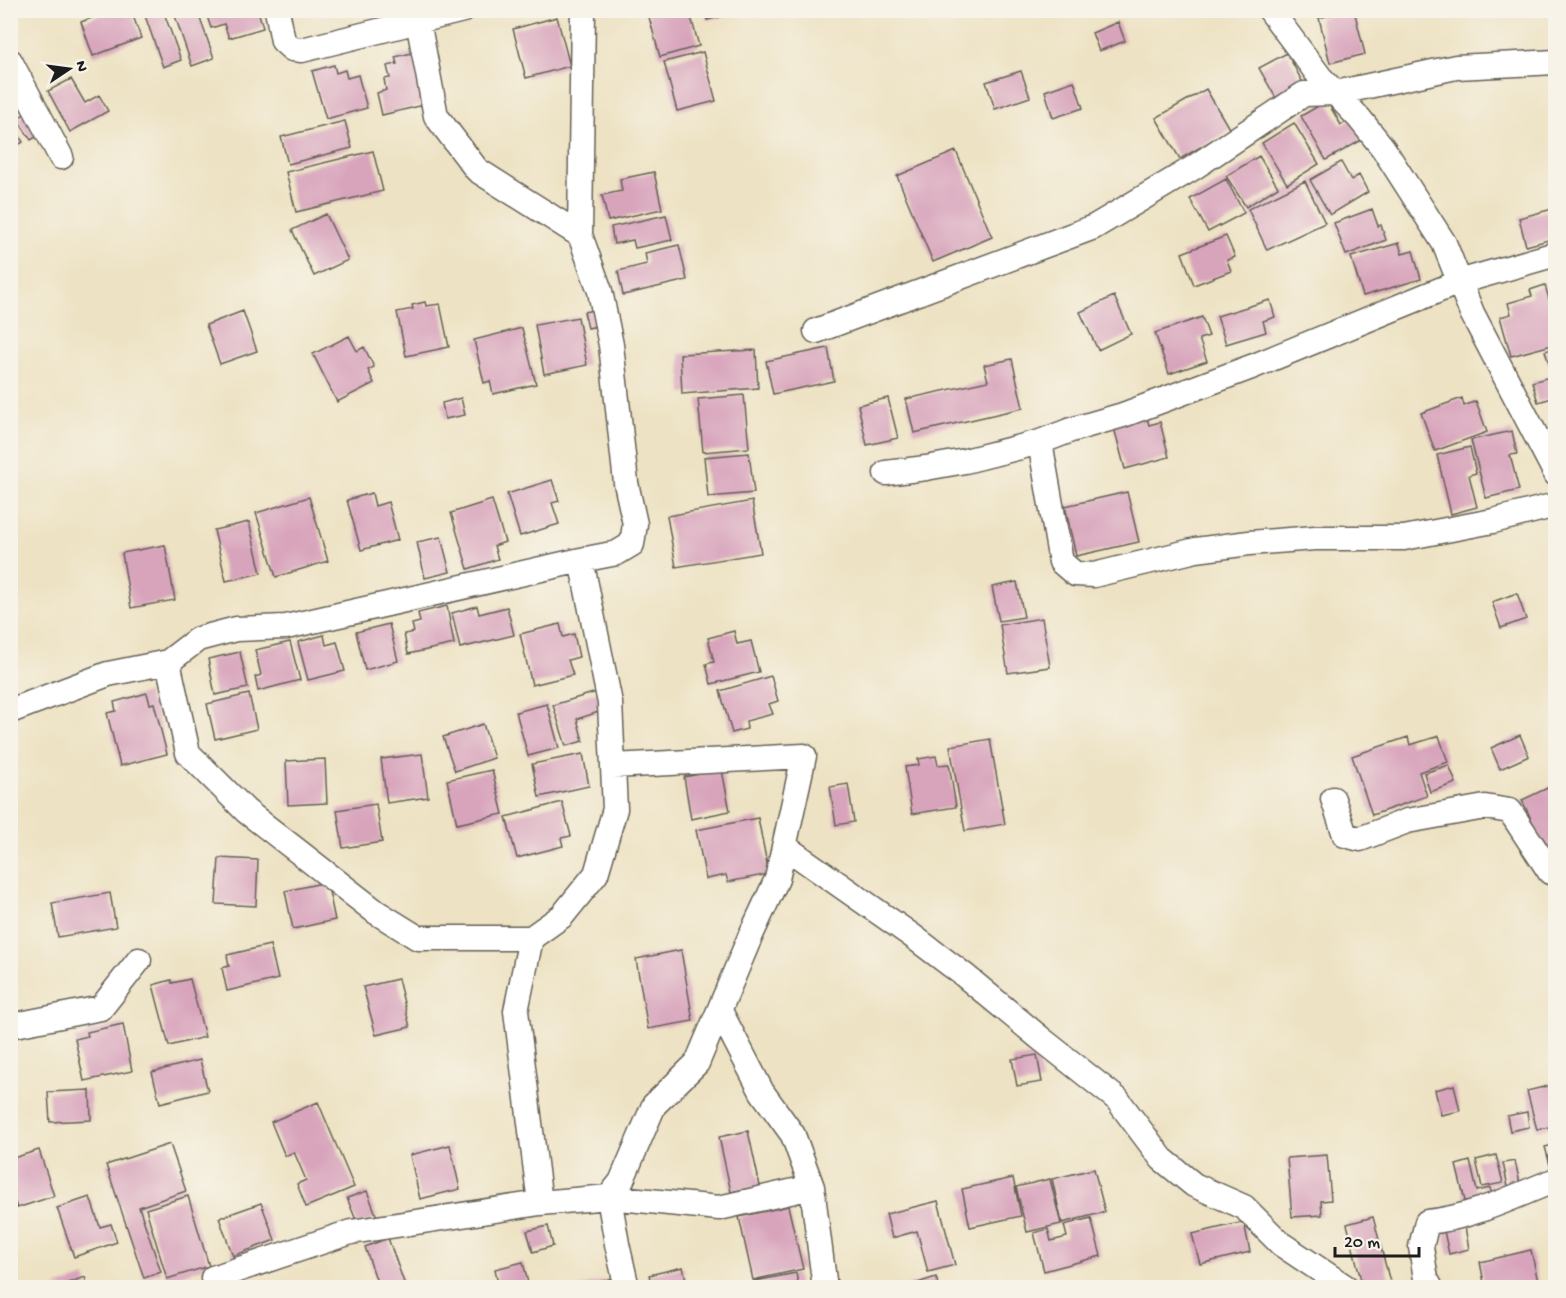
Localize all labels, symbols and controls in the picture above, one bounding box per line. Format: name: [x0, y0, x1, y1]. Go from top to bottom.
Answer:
north arrow: [39, 39, 99, 99]
text: N: [70, 59, 91, 74]
scale bar: [1335, 1220, 1419, 1258]
text: 20 m: [1344, 1233, 1380, 1254]

